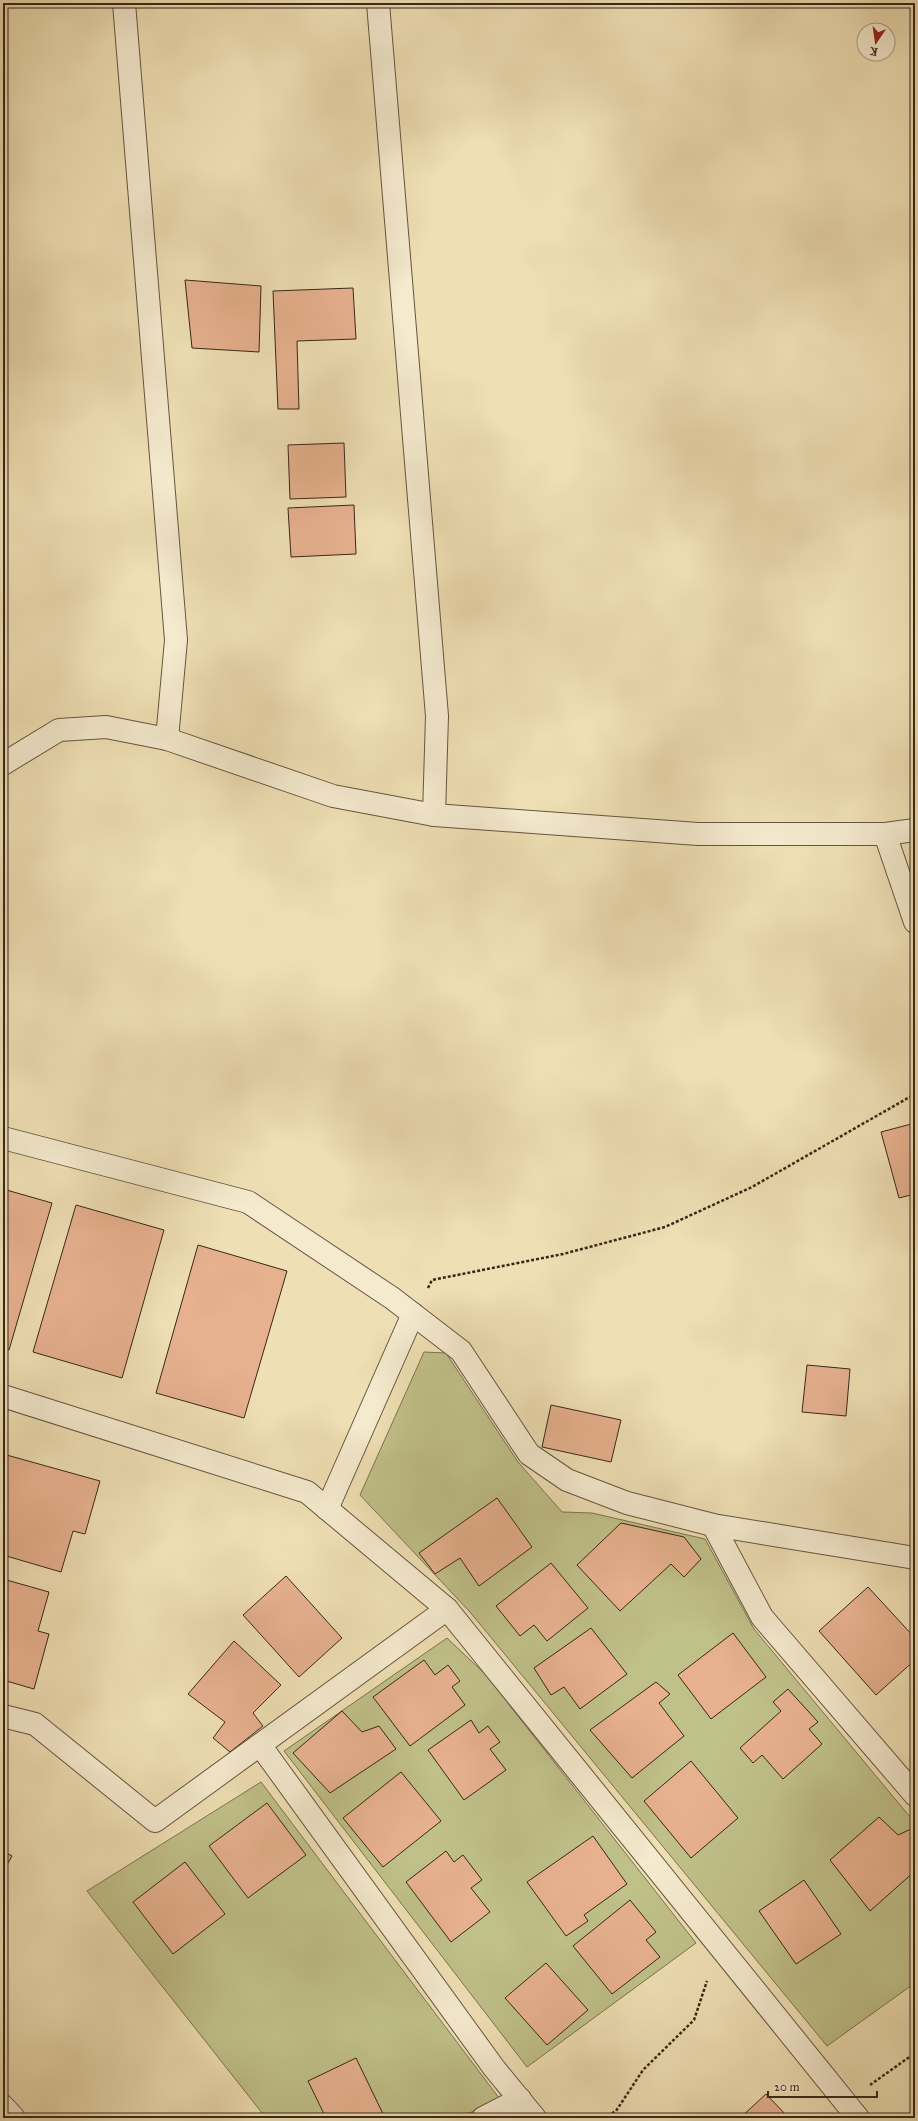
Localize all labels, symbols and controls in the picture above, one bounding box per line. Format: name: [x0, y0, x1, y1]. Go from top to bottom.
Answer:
north arrow: [856, 22, 896, 62]
text: K: [867, 44, 879, 58]
scale bar: [768, 2073, 877, 2099]
text: 20 m: [774, 2080, 800, 2094]

